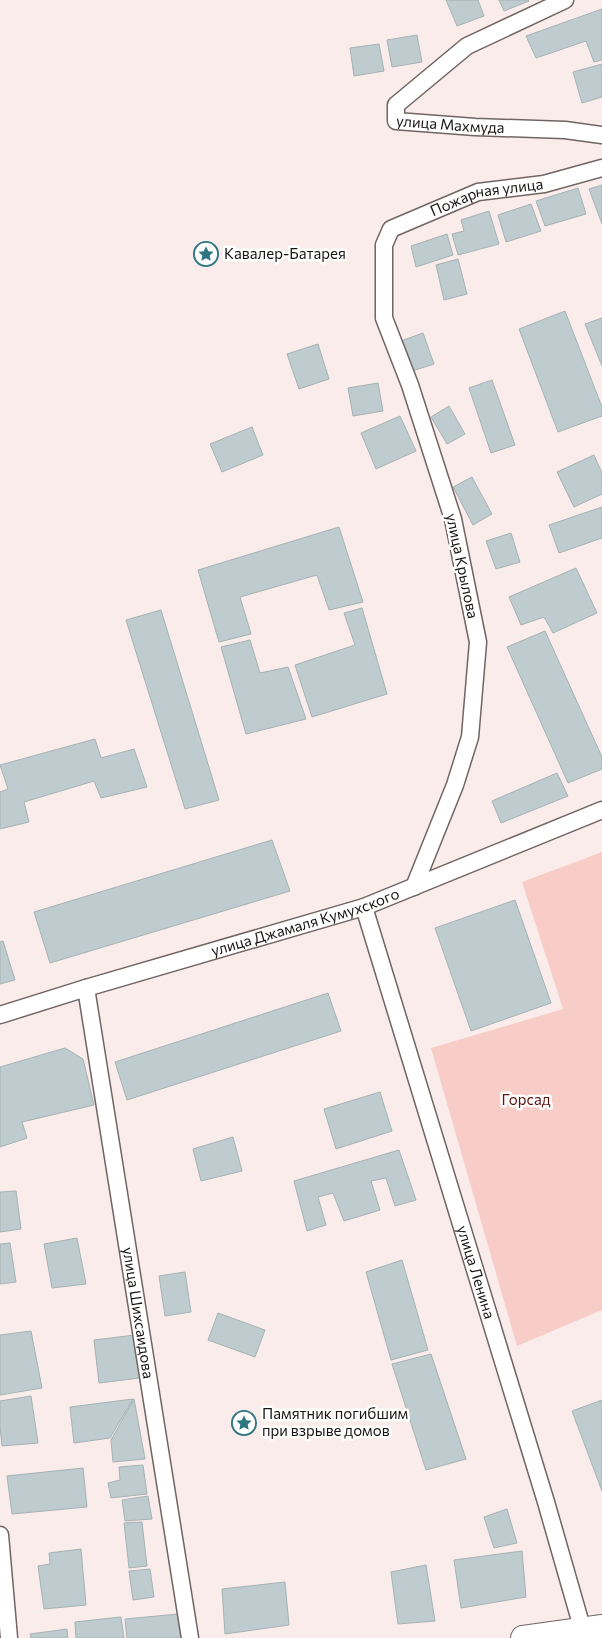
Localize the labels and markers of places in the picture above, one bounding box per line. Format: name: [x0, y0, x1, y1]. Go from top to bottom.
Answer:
place icon: Кавалер-Батарея: [193, 241, 219, 267]
place label: Кавалер-Батарея: [224, 244, 346, 262]
place label: Памятник погибшим при взрыве домов: [262, 1404, 408, 1439]
place icon: Памятник погибшим при взрыве домов: [231, 1410, 257, 1436]

